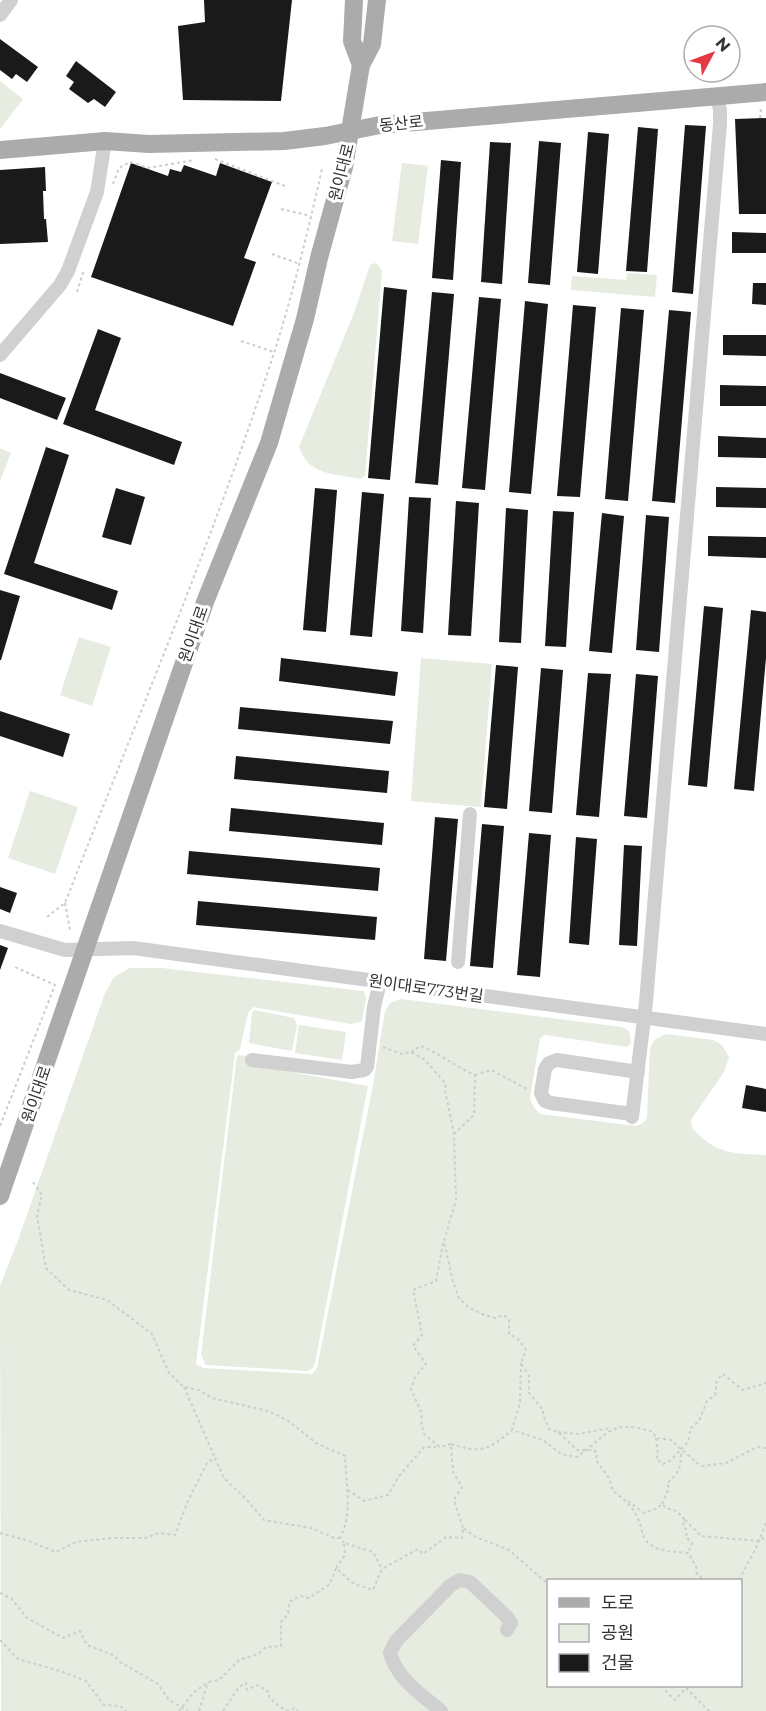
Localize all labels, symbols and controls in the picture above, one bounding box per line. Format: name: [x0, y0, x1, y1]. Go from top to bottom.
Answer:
north arrow: [682, 24, 742, 84]
text: N: [712, 33, 734, 56]
street label: 동산로: [378, 112, 424, 135]
street label: 원이대로: [325, 141, 358, 203]
street label: 원이대로: [175, 603, 212, 665]
street label: 원이대로773번길: [367, 971, 485, 1006]
street label: 원이대로: [18, 1063, 55, 1125]
legend: [547, 1579, 742, 1687]
text: 도로: [601, 1592, 634, 1614]
text: 공원: [601, 1622, 634, 1644]
text: 건물: [601, 1652, 634, 1674]

